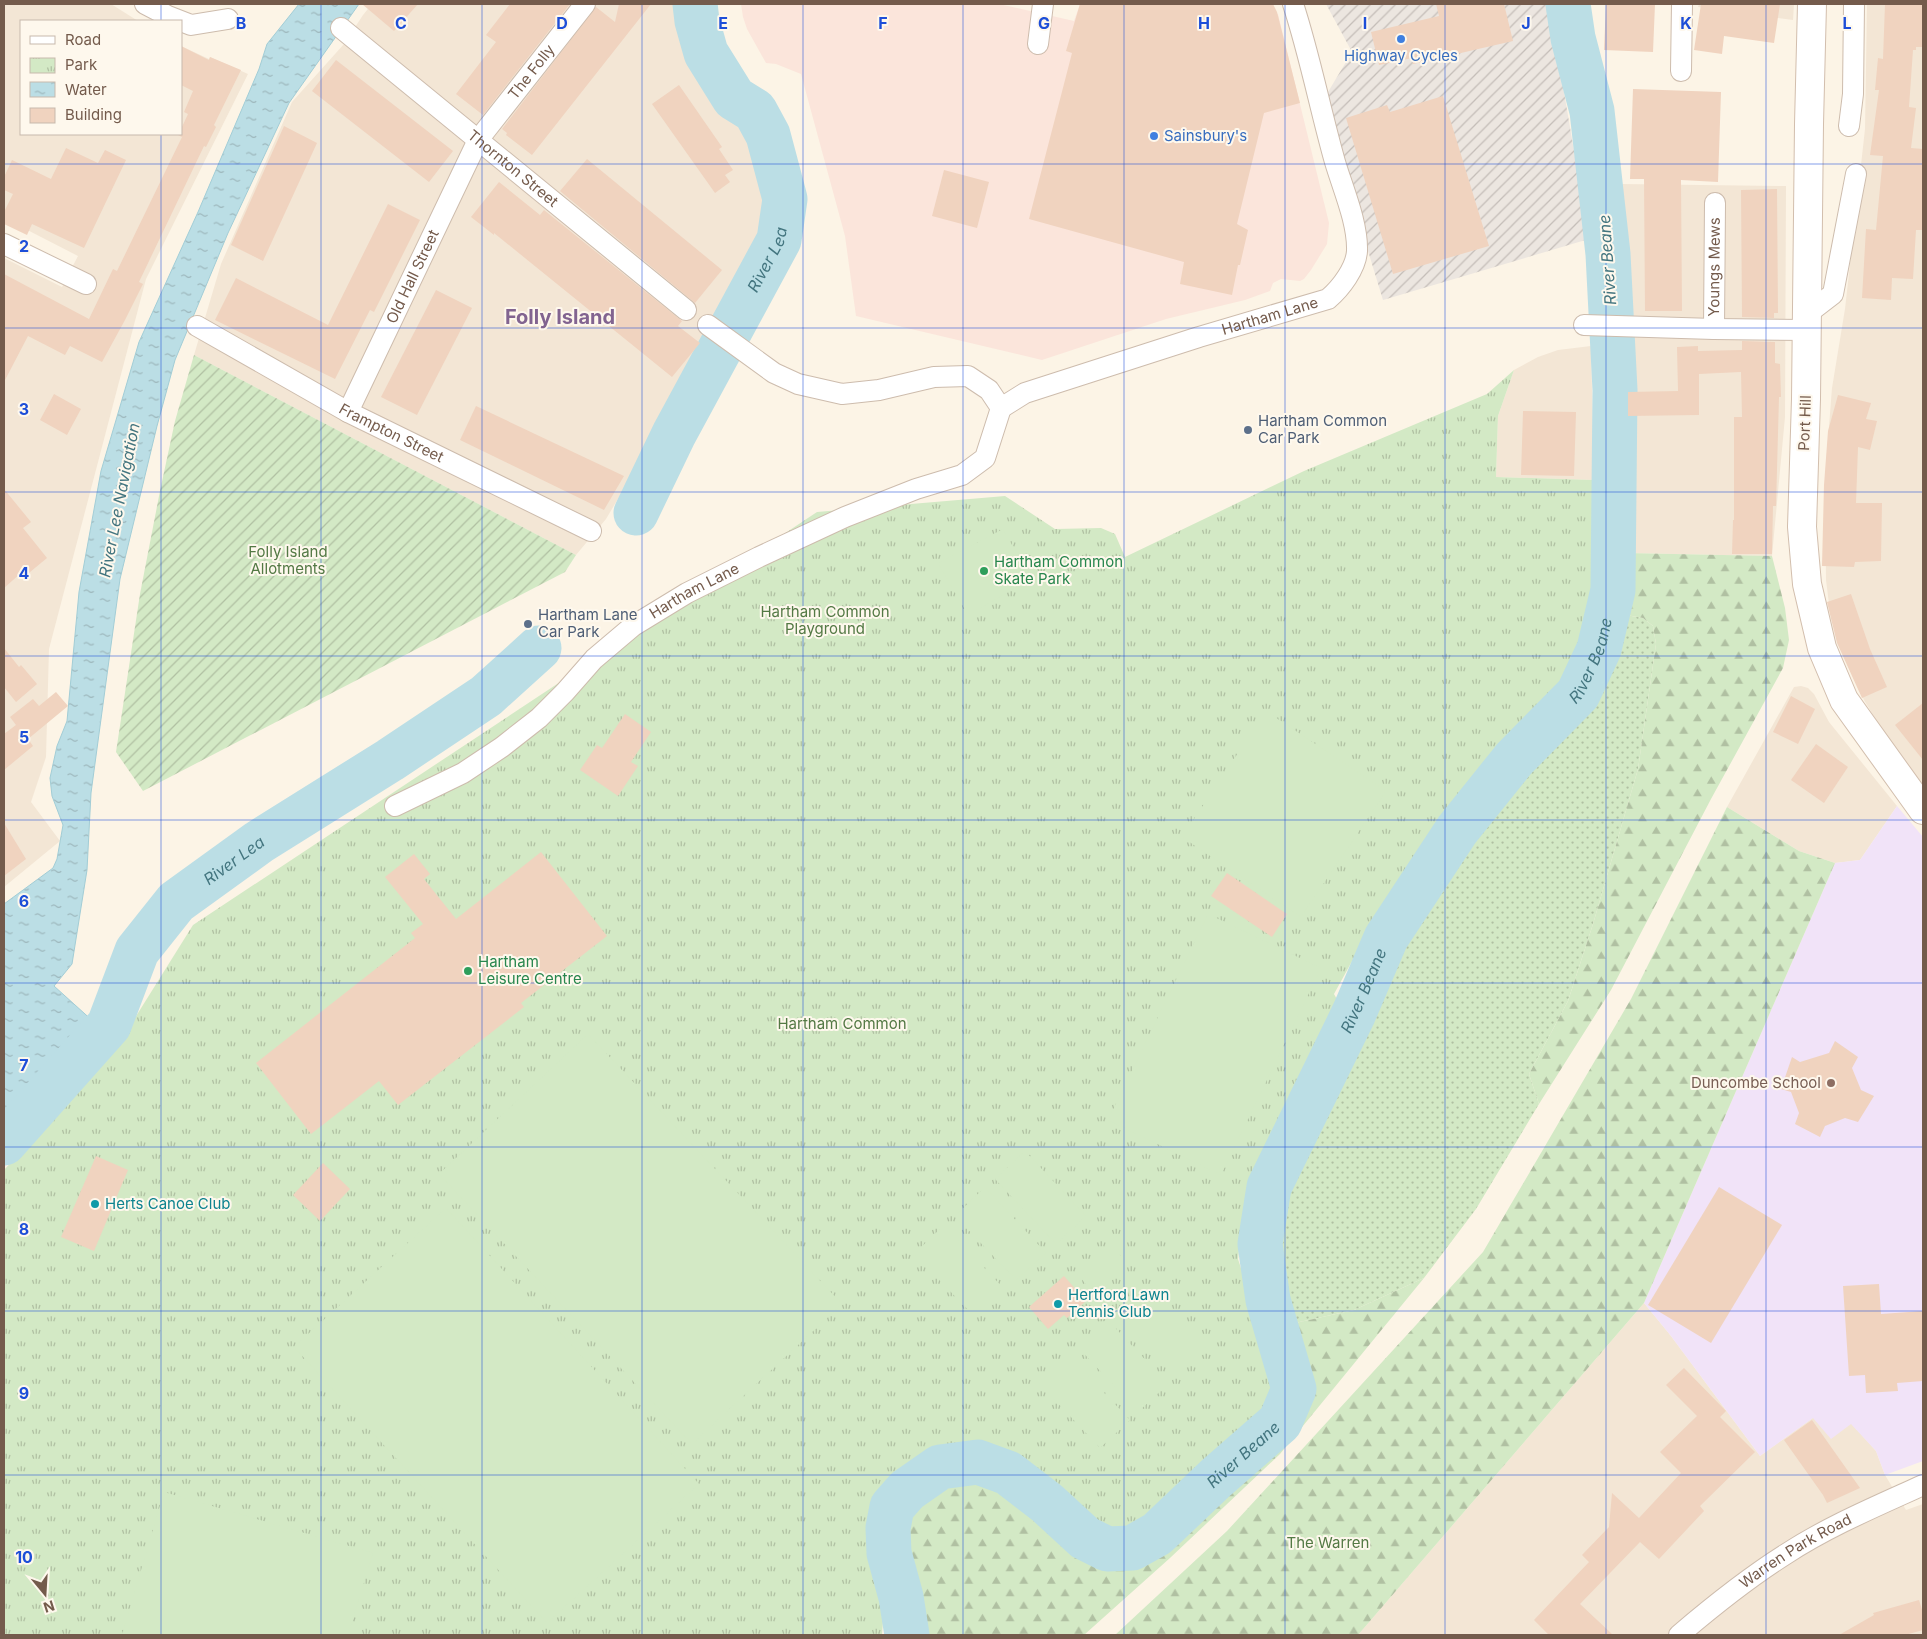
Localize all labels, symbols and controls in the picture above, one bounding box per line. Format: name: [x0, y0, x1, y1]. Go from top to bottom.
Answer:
text: B: [236, 13, 246, 33]
text: C: [395, 13, 407, 33]
text: D: [556, 13, 568, 33]
text: E: [718, 13, 728, 33]
text: F: [878, 13, 888, 33]
text: G: [1038, 13, 1050, 33]
text: H: [1198, 13, 1210, 33]
text: I: [1363, 13, 1367, 33]
text: J: [1521, 13, 1531, 33]
text: K: [1680, 13, 1692, 33]
text: L: [1842, 13, 1852, 33]
legend: [20, 20, 182, 135]
text: Road: [65, 30, 101, 49]
marker: Highway Cycles: [1395, 33, 1407, 45]
street label: The Folly: [504, 40, 559, 103]
place label: Highway Cycles: [1344, 46, 1458, 65]
text: Park: [65, 55, 98, 74]
text: Water: [65, 80, 107, 99]
text: Building: [65, 105, 122, 124]
street label: Thornton Street: [464, 125, 562, 211]
place label: Sainsbury's: [1164, 126, 1247, 145]
marker: Sainsbury's: [1148, 130, 1160, 142]
water label: River Beane: [1594, 214, 1620, 306]
street label: Youngs Mews: [1704, 217, 1724, 317]
water label: River Lea: [743, 225, 791, 295]
street label: Old Hall Street: [382, 226, 443, 327]
text: 2: [19, 236, 29, 256]
street label: Hartham Lane: [1219, 292, 1320, 339]
district label: Folly Island: [505, 305, 615, 329]
street label: Port Hill: [1794, 395, 1815, 451]
text: 3: [19, 399, 29, 419]
street label: Frampton Street: [336, 399, 447, 466]
place label: Hartham Common Car Park: [1258, 411, 1387, 447]
water label: River Lee Navigation: [94, 421, 144, 579]
marker: Hartham Common Car Park: [1242, 424, 1254, 436]
park label: Folly Island Allotments: [248, 542, 328, 578]
place label: Hartham Common Skate Park: [994, 552, 1123, 588]
street label: Hartham Lane: [646, 558, 742, 623]
text: 4: [19, 563, 30, 583]
marker: Hartham Common Skate Park: [978, 565, 990, 577]
park label: Hartham Common Playground: [760, 602, 890, 638]
place label: Hartham Lane Car Park: [538, 605, 638, 641]
water label: River Beane: [1564, 616, 1616, 708]
marker: Hartham Lane Car Park: [522, 618, 534, 630]
text: 5: [19, 727, 29, 747]
water label: River Lea: [199, 831, 268, 889]
text: 6: [19, 891, 29, 911]
water label: River Beane: [1336, 945, 1391, 1036]
place label: Hartham Leisure Centre: [478, 952, 582, 988]
marker: Hartham Leisure Centre: [462, 965, 474, 977]
park label: Hartham Common: [777, 1014, 907, 1033]
text: 7: [19, 1055, 29, 1075]
place label: Duncombe School: [1691, 1073, 1821, 1092]
marker: Duncombe School: [1825, 1077, 1837, 1089]
place label: Herts Canoe Club: [105, 1194, 231, 1213]
marker: Herts Canoe Club: [89, 1198, 101, 1210]
text: 8: [19, 1219, 29, 1239]
place label: Hertford Lawn Tennis Club: [1068, 1285, 1169, 1321]
marker: Hertford Lawn Tennis Club: [1052, 1298, 1064, 1310]
text: 9: [19, 1383, 29, 1403]
water label: River Beane: [1202, 1417, 1284, 1492]
street label: Warren Park Road: [1735, 1509, 1854, 1592]
park label: The Warren: [1287, 1533, 1369, 1552]
text: 10: [15, 1547, 33, 1567]
north arrow: [20, 1569, 70, 1619]
text: N: [41, 1597, 57, 1617]

